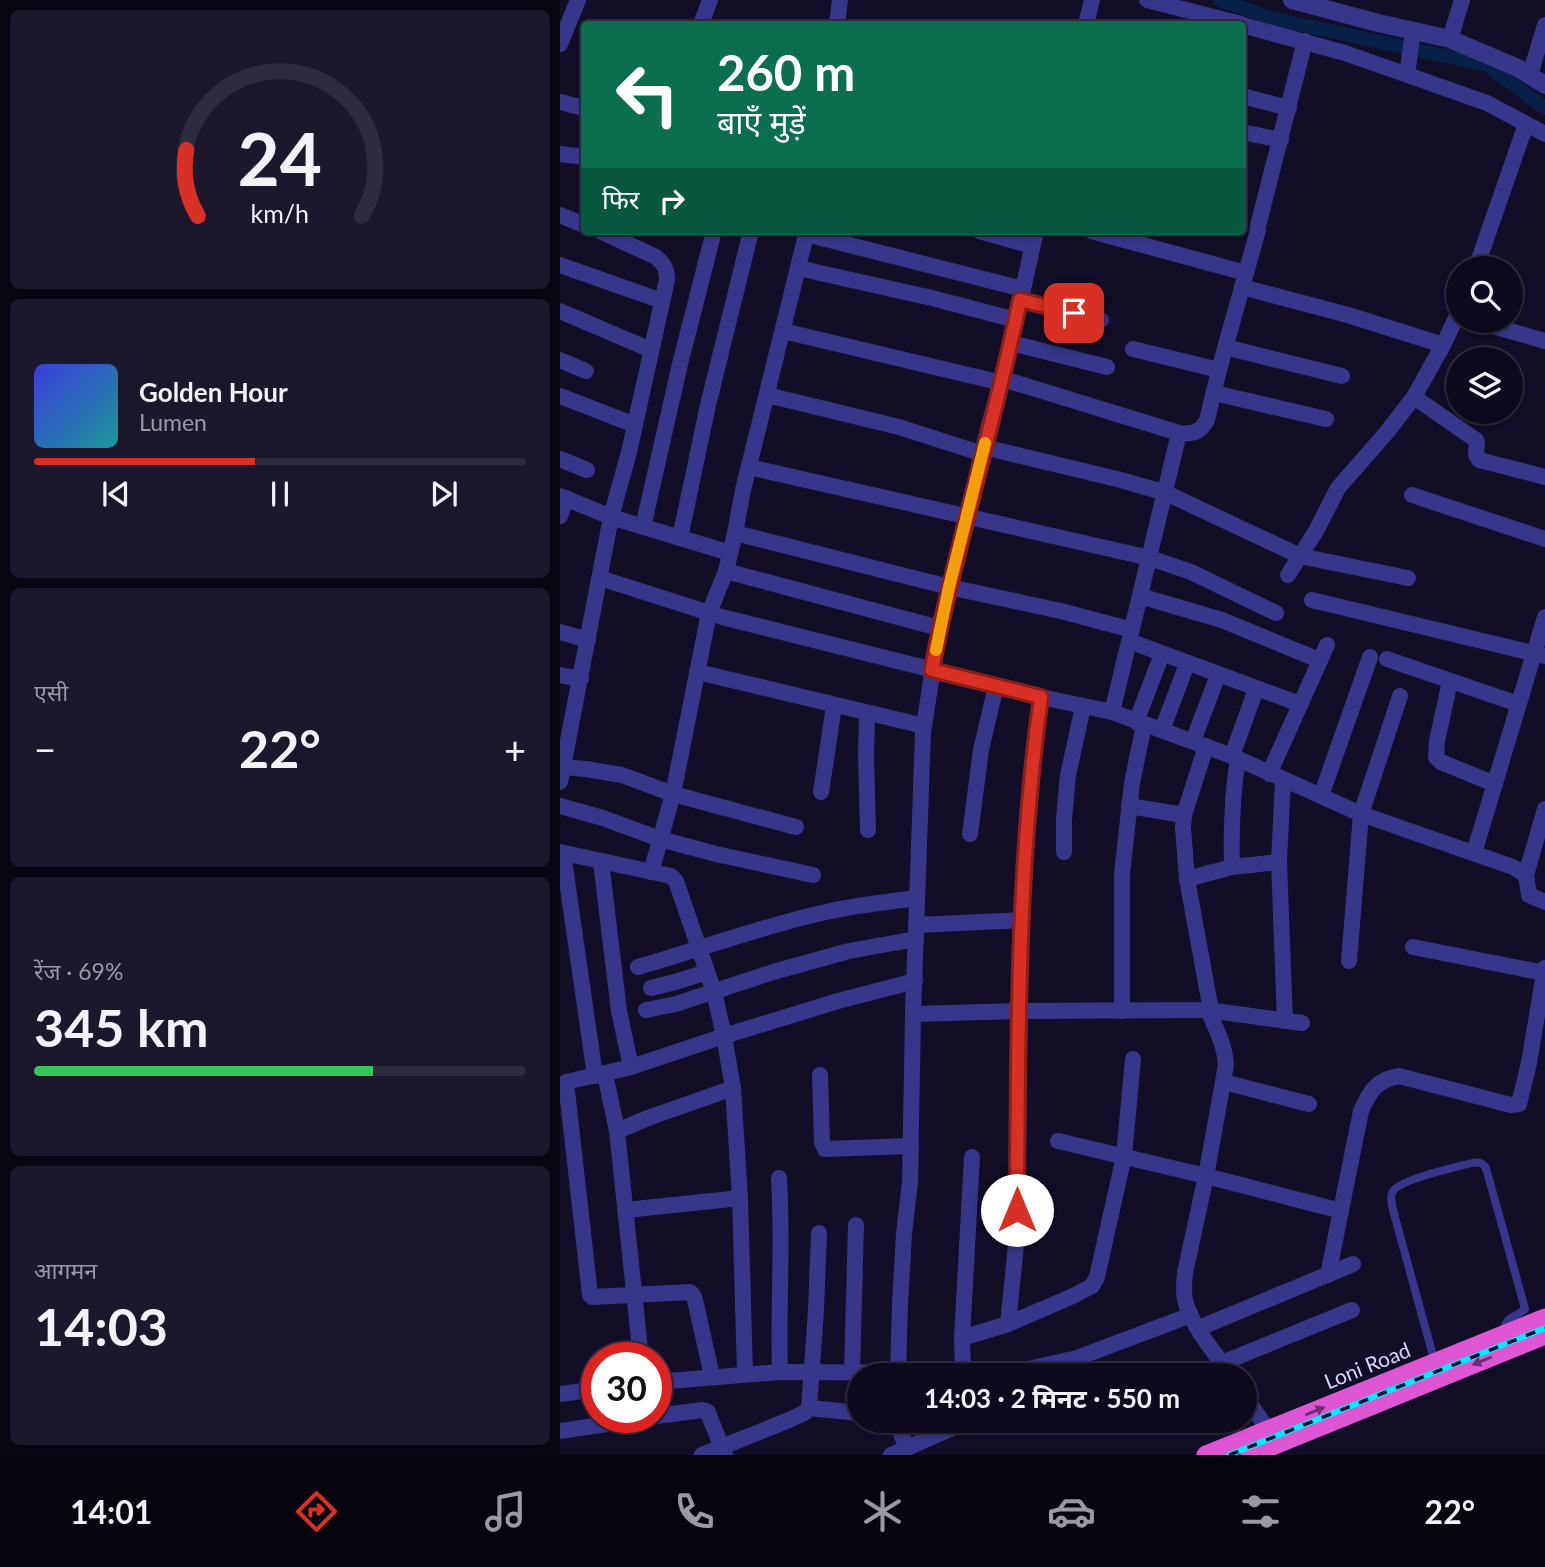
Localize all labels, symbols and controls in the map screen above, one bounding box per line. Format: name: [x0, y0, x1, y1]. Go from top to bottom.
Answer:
text: 260 m: [717, 43, 855, 101]
icon: left: [602, 49, 693, 140]
text: बाएँ मुड़ें: [717, 102, 806, 141]
text: 24: [238, 114, 322, 202]
icon: right: [653, 182, 691, 220]
text: फिर: [602, 183, 639, 215]
text: km/h: [251, 197, 309, 227]
map controls: [1446, 256, 1523, 424]
button: search: [1446, 256, 1523, 333]
pin: [1044, 283, 1104, 343]
icon: arrive: [1055, 294, 1093, 332]
button: layers: [1446, 347, 1523, 424]
text: Golden Hour: [139, 376, 288, 408]
text: Lumen: [139, 408, 207, 436]
icon: previous: [97, 475, 135, 513]
icon: pause: [261, 475, 299, 513]
icon: next: [425, 475, 463, 513]
text: एसी: [34, 678, 68, 706]
text: 22°: [239, 717, 321, 779]
text: −: [34, 726, 56, 772]
text: +: [504, 726, 526, 772]
text: रेंज · 69%: [34, 957, 123, 985]
text: 345 km: [34, 996, 208, 1058]
position arrow: [980, 1173, 1054, 1247]
text: आगमन: [34, 1256, 97, 1284]
text: 14:03: [34, 1295, 168, 1357]
street label: Loni Road: [1320, 1336, 1414, 1394]
speed limit sign: 30: [581, 1342, 672, 1433]
one-way arrow: [1471, 1355, 1492, 1366]
text: 14:03 · 2 मिनट · 550 m: [924, 1382, 1180, 1414]
one-way arrow: [1305, 1405, 1326, 1416]
icon: directions: [292, 1487, 341, 1536]
icon: music: [481, 1487, 530, 1536]
icon: phone: [670, 1487, 719, 1536]
icon: climate: [858, 1487, 907, 1536]
icon: car: [1047, 1487, 1096, 1536]
icon: filters: [1236, 1487, 1285, 1536]
text: 14:01: [70, 1492, 152, 1531]
text: 22°: [1425, 1492, 1475, 1531]

